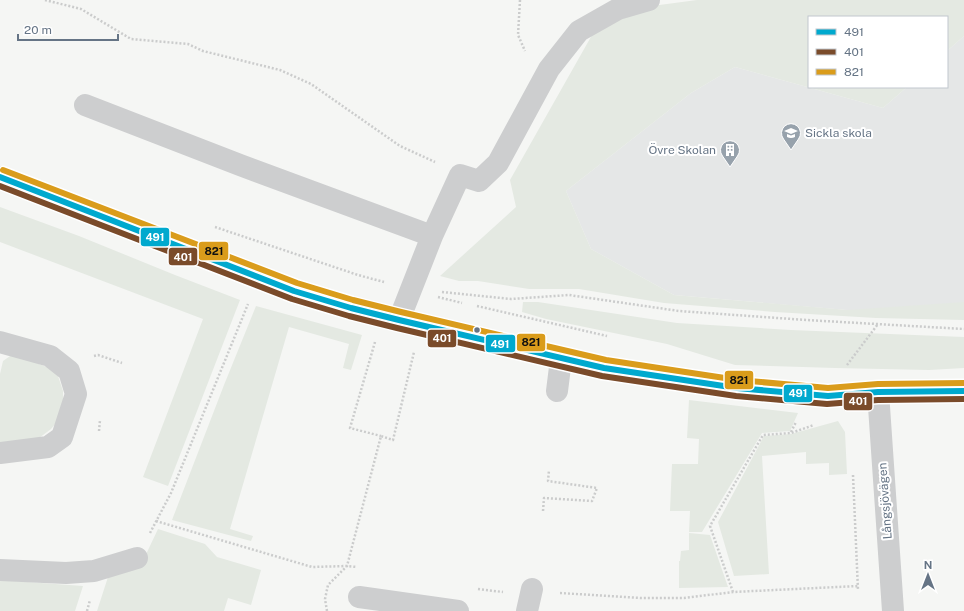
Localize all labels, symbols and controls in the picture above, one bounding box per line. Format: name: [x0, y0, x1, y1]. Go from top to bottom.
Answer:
scale bar: [18, 16, 118, 42]
legend: [808, 16, 948, 88]
text: 20 m: [24, 23, 52, 37]
text: 491: [844, 25, 864, 39]
text: 401: [844, 45, 864, 59]
text: 821: [844, 65, 864, 79]
school or university icon: Sickla skola: [780, 122, 802, 150]
place label: Sickla skola: [805, 126, 872, 140]
building icon: Övre Skolan: [719, 139, 741, 167]
place label: Övre Skolan: [648, 143, 716, 157]
line badge: 491: [140, 227, 170, 247]
text: 491: [145, 231, 165, 243]
line badge: 821: [198, 241, 229, 261]
text: 821: [204, 245, 224, 257]
line badge: 401: [168, 247, 198, 266]
text: 401: [173, 251, 193, 263]
unlabelled marker: [472, 325, 482, 335]
line badge: 401: [427, 329, 457, 348]
text: 401: [432, 332, 452, 344]
line badge: 821: [516, 333, 546, 352]
line badge: 491: [485, 334, 516, 353]
text: 821: [521, 336, 541, 348]
text: 491: [490, 338, 510, 350]
line badge: 821: [724, 370, 754, 390]
text: 821: [729, 374, 749, 386]
line badge: 491: [783, 384, 813, 403]
text: 491: [788, 387, 808, 399]
line badge: 401: [843, 392, 873, 411]
text: 401: [848, 395, 868, 407]
street label: Långsjövägen: [875, 462, 895, 540]
north arrow: [908, 555, 948, 595]
text: N: [924, 559, 932, 571]

